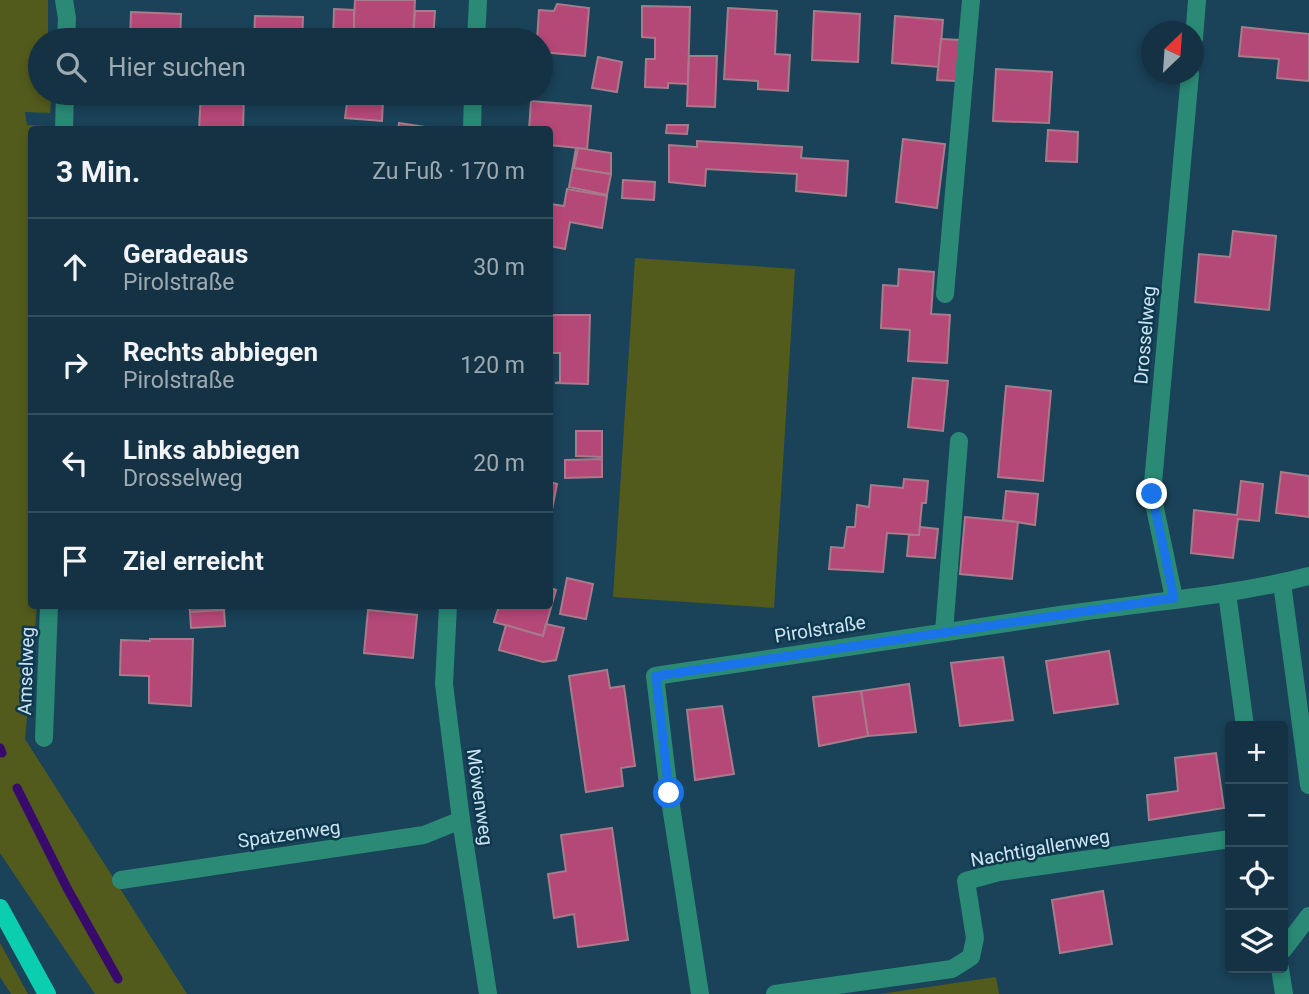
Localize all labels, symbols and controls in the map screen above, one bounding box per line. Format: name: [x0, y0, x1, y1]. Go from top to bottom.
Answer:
north arrow: [1141, 21, 1204, 84]
search box: [28, 28, 553, 105]
icon: search: [52, 48, 90, 86]
text: Hier suchen: [108, 52, 246, 82]
text: 3 Min.: [56, 154, 140, 189]
text: Zu Fuß · 170 m: [372, 158, 525, 185]
text: Geradeaus: [123, 239, 248, 269]
icon: ahead: [56, 248, 94, 286]
text: 30 m: [473, 254, 525, 281]
text: Pirolstraße: [123, 269, 235, 296]
street label: Drosselweg: [1129, 285, 1161, 385]
text: Rechts abbiegen: [123, 337, 318, 367]
icon: right: [56, 346, 94, 384]
text: 120 m: [460, 352, 525, 379]
text: Pirolstraße: [123, 367, 235, 394]
text: Links abbiegen: [123, 435, 300, 465]
icon: left: [56, 444, 94, 482]
text: 20 m: [473, 450, 525, 477]
text: Drosselweg: [123, 465, 243, 492]
route end: [1136, 478, 1167, 509]
icon: arrive: [56, 542, 94, 580]
text: Ziel erreicht: [123, 546, 264, 576]
street label: Pirolstraße: [773, 610, 867, 648]
street label: Amselweg: [13, 626, 39, 716]
map controls: [1225, 721, 1288, 973]
button: +: [1225, 721, 1288, 784]
street label: Möwenweg: [462, 747, 498, 847]
route start: [653, 777, 684, 808]
button: −: [1225, 784, 1288, 847]
street label: Spatzenweg: [236, 815, 342, 853]
street label: Nachtigallenweg: [969, 824, 1111, 872]
button: locate: [1225, 847, 1288, 910]
button: layers: [1225, 910, 1288, 973]

